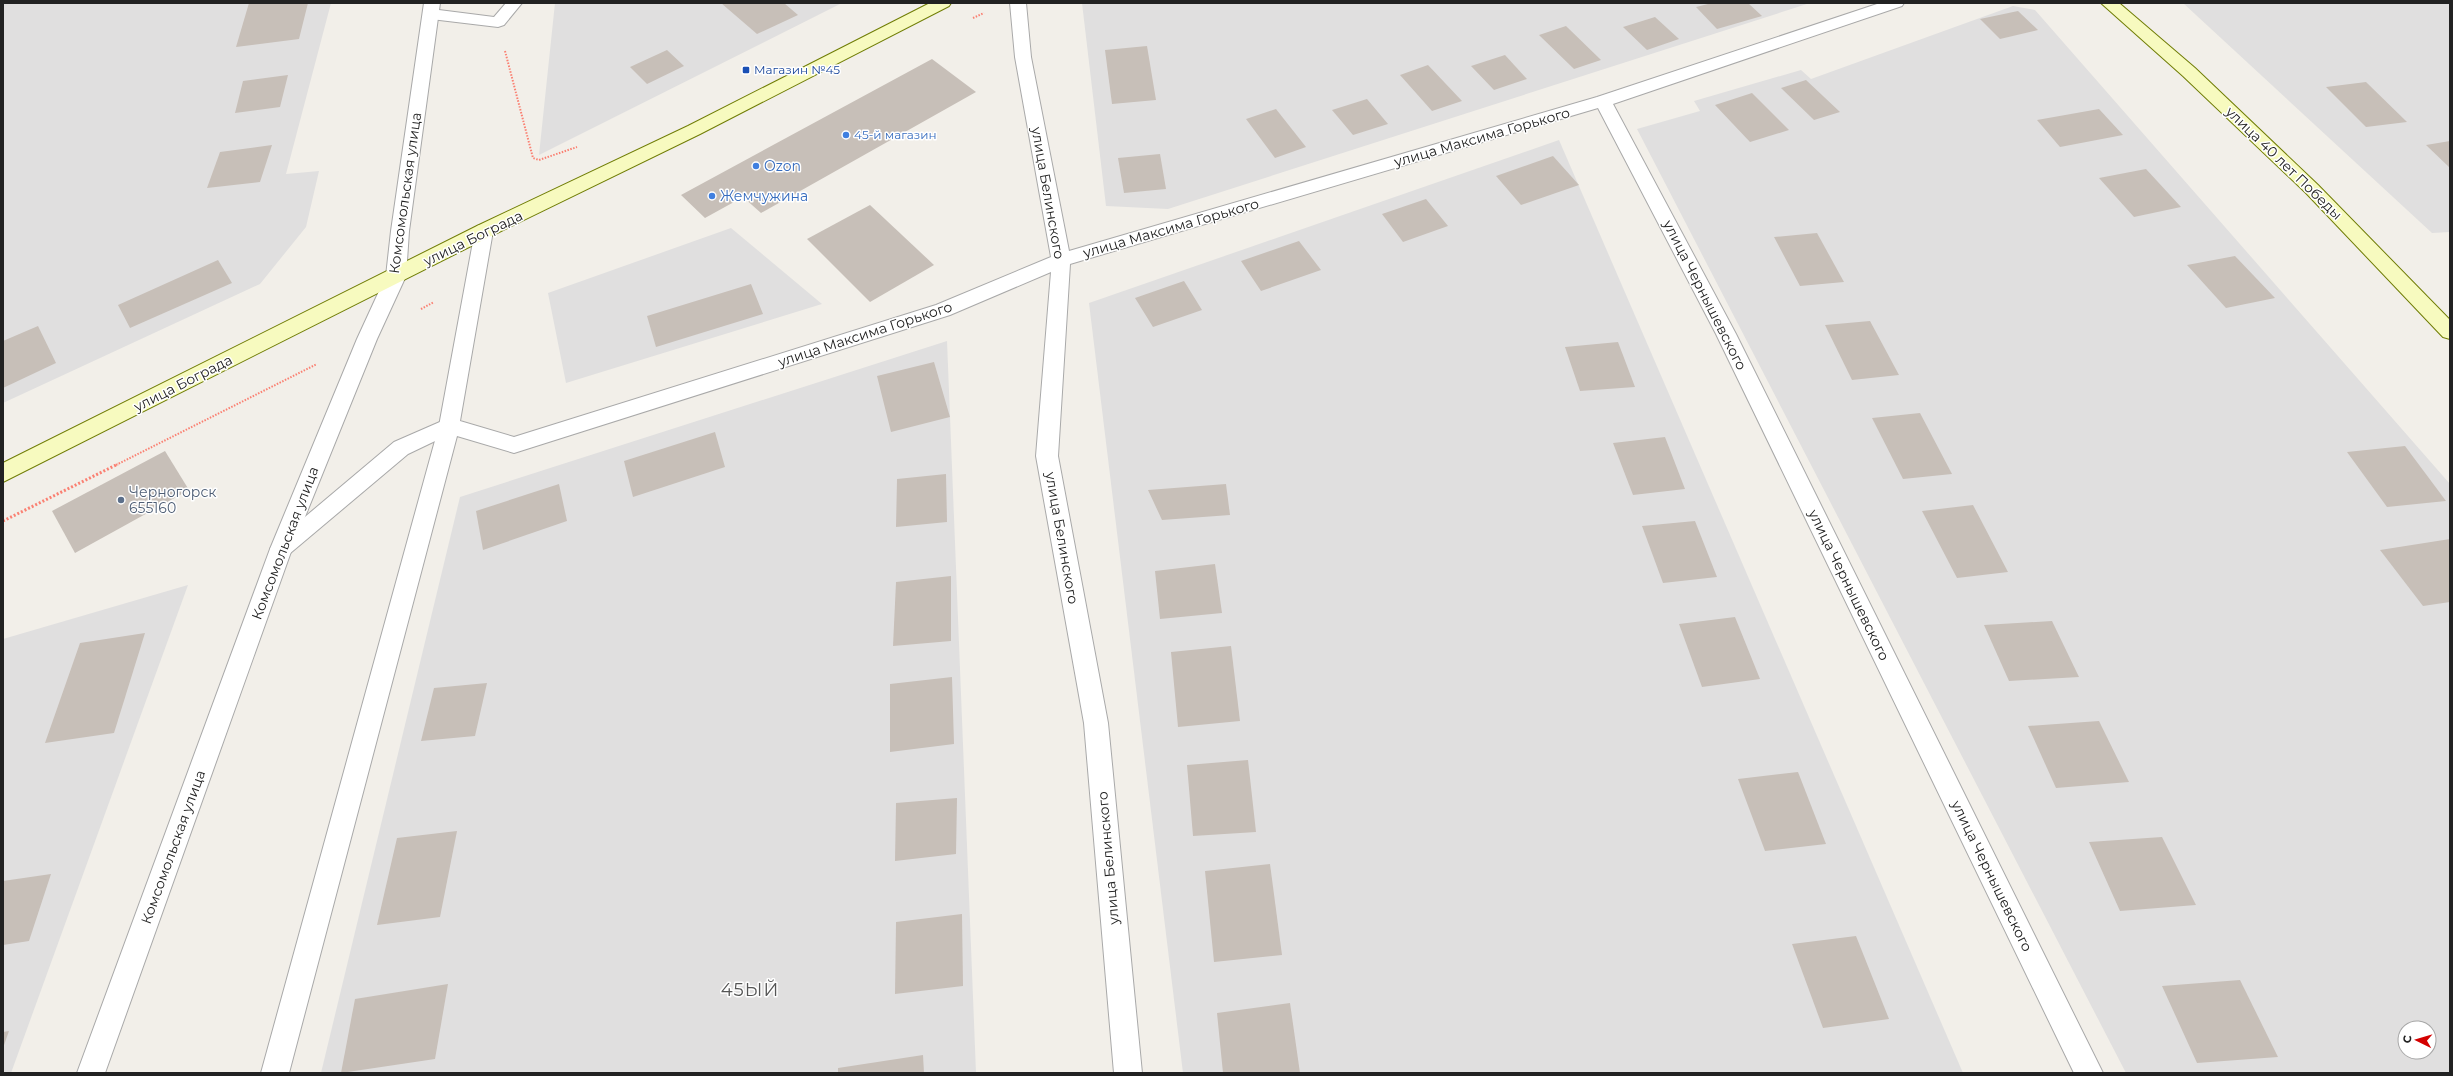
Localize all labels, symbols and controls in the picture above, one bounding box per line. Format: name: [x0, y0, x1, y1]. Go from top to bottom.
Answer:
place label: Магазин №45: [754, 62, 840, 77]
marker: Магазин №45: [741, 65, 751, 75]
street label: улица 40 лет Победы: [2221, 102, 2346, 223]
street label: улица Максима Горького: [1391, 103, 1572, 171]
street label: Комсомольская улица: [385, 111, 425, 275]
street label: улица Белинского: [1027, 125, 1069, 261]
place label: 45-й магазин: [854, 127, 937, 142]
marker: 45-й магазин: [841, 130, 851, 140]
place label: Ozon: [764, 157, 801, 175]
marker: Ozon: [751, 161, 761, 171]
place label: Жемчужина: [720, 187, 808, 205]
marker: Жемчужина: [707, 191, 717, 201]
street label: улица Максима Горького: [1080, 194, 1261, 262]
street label: улица Бограда: [420, 206, 526, 270]
street label: улица Чернышевского: [1659, 216, 1751, 373]
street label: улица Максима Горького: [775, 297, 954, 371]
street label: улица Бограда: [130, 350, 235, 416]
street label: Комсомольская улица: [247, 464, 323, 622]
street label: улица Белинского: [1041, 470, 1083, 606]
place label: Черногорск 655160: [129, 483, 216, 517]
marker: Черногорск 655160: [116, 495, 126, 505]
street label: улица Чернышевского: [1804, 505, 1894, 664]
street label: Комсомольская улица: [137, 768, 209, 926]
street label: улица Белинского: [1093, 790, 1123, 926]
street label: улица Чернышевского: [1947, 796, 2037, 955]
district label: 45ЫЙ: [721, 979, 779, 1001]
north arrow: [2397, 1020, 2437, 1060]
text: С: [2400, 1035, 2414, 1044]

